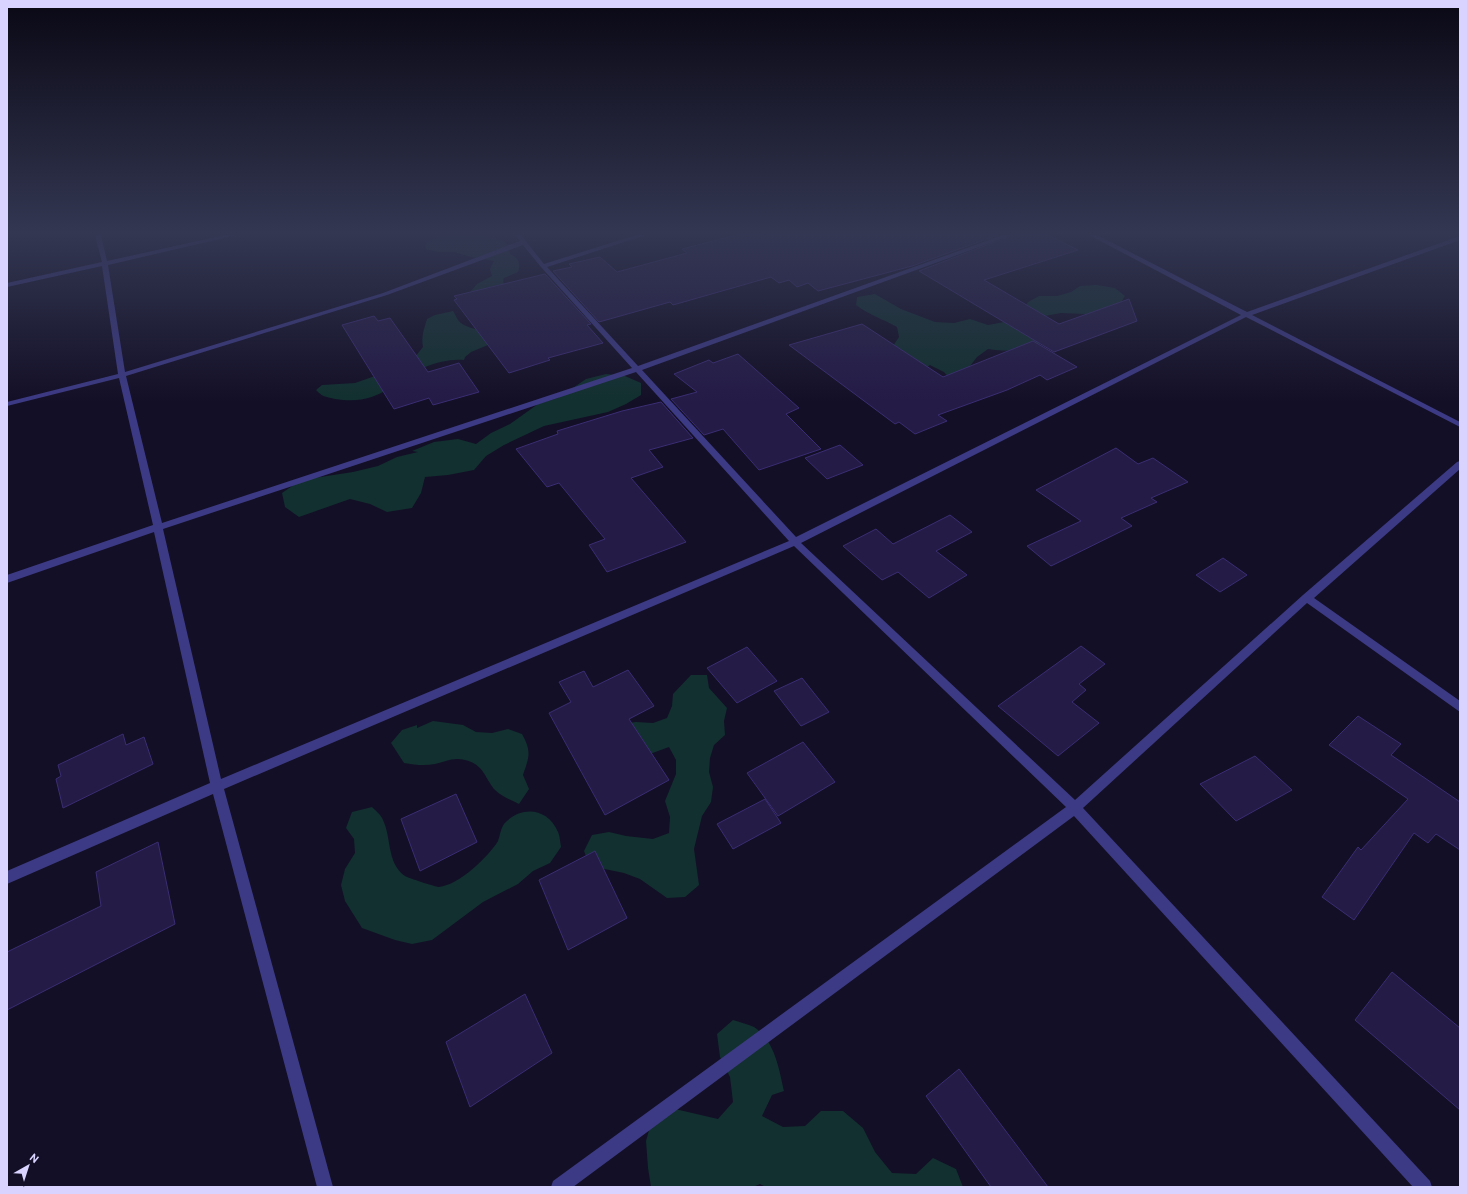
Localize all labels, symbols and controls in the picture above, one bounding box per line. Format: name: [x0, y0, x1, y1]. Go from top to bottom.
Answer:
north arrow: [8, 1146, 48, 1186]
text: N: [26, 1151, 41, 1167]

